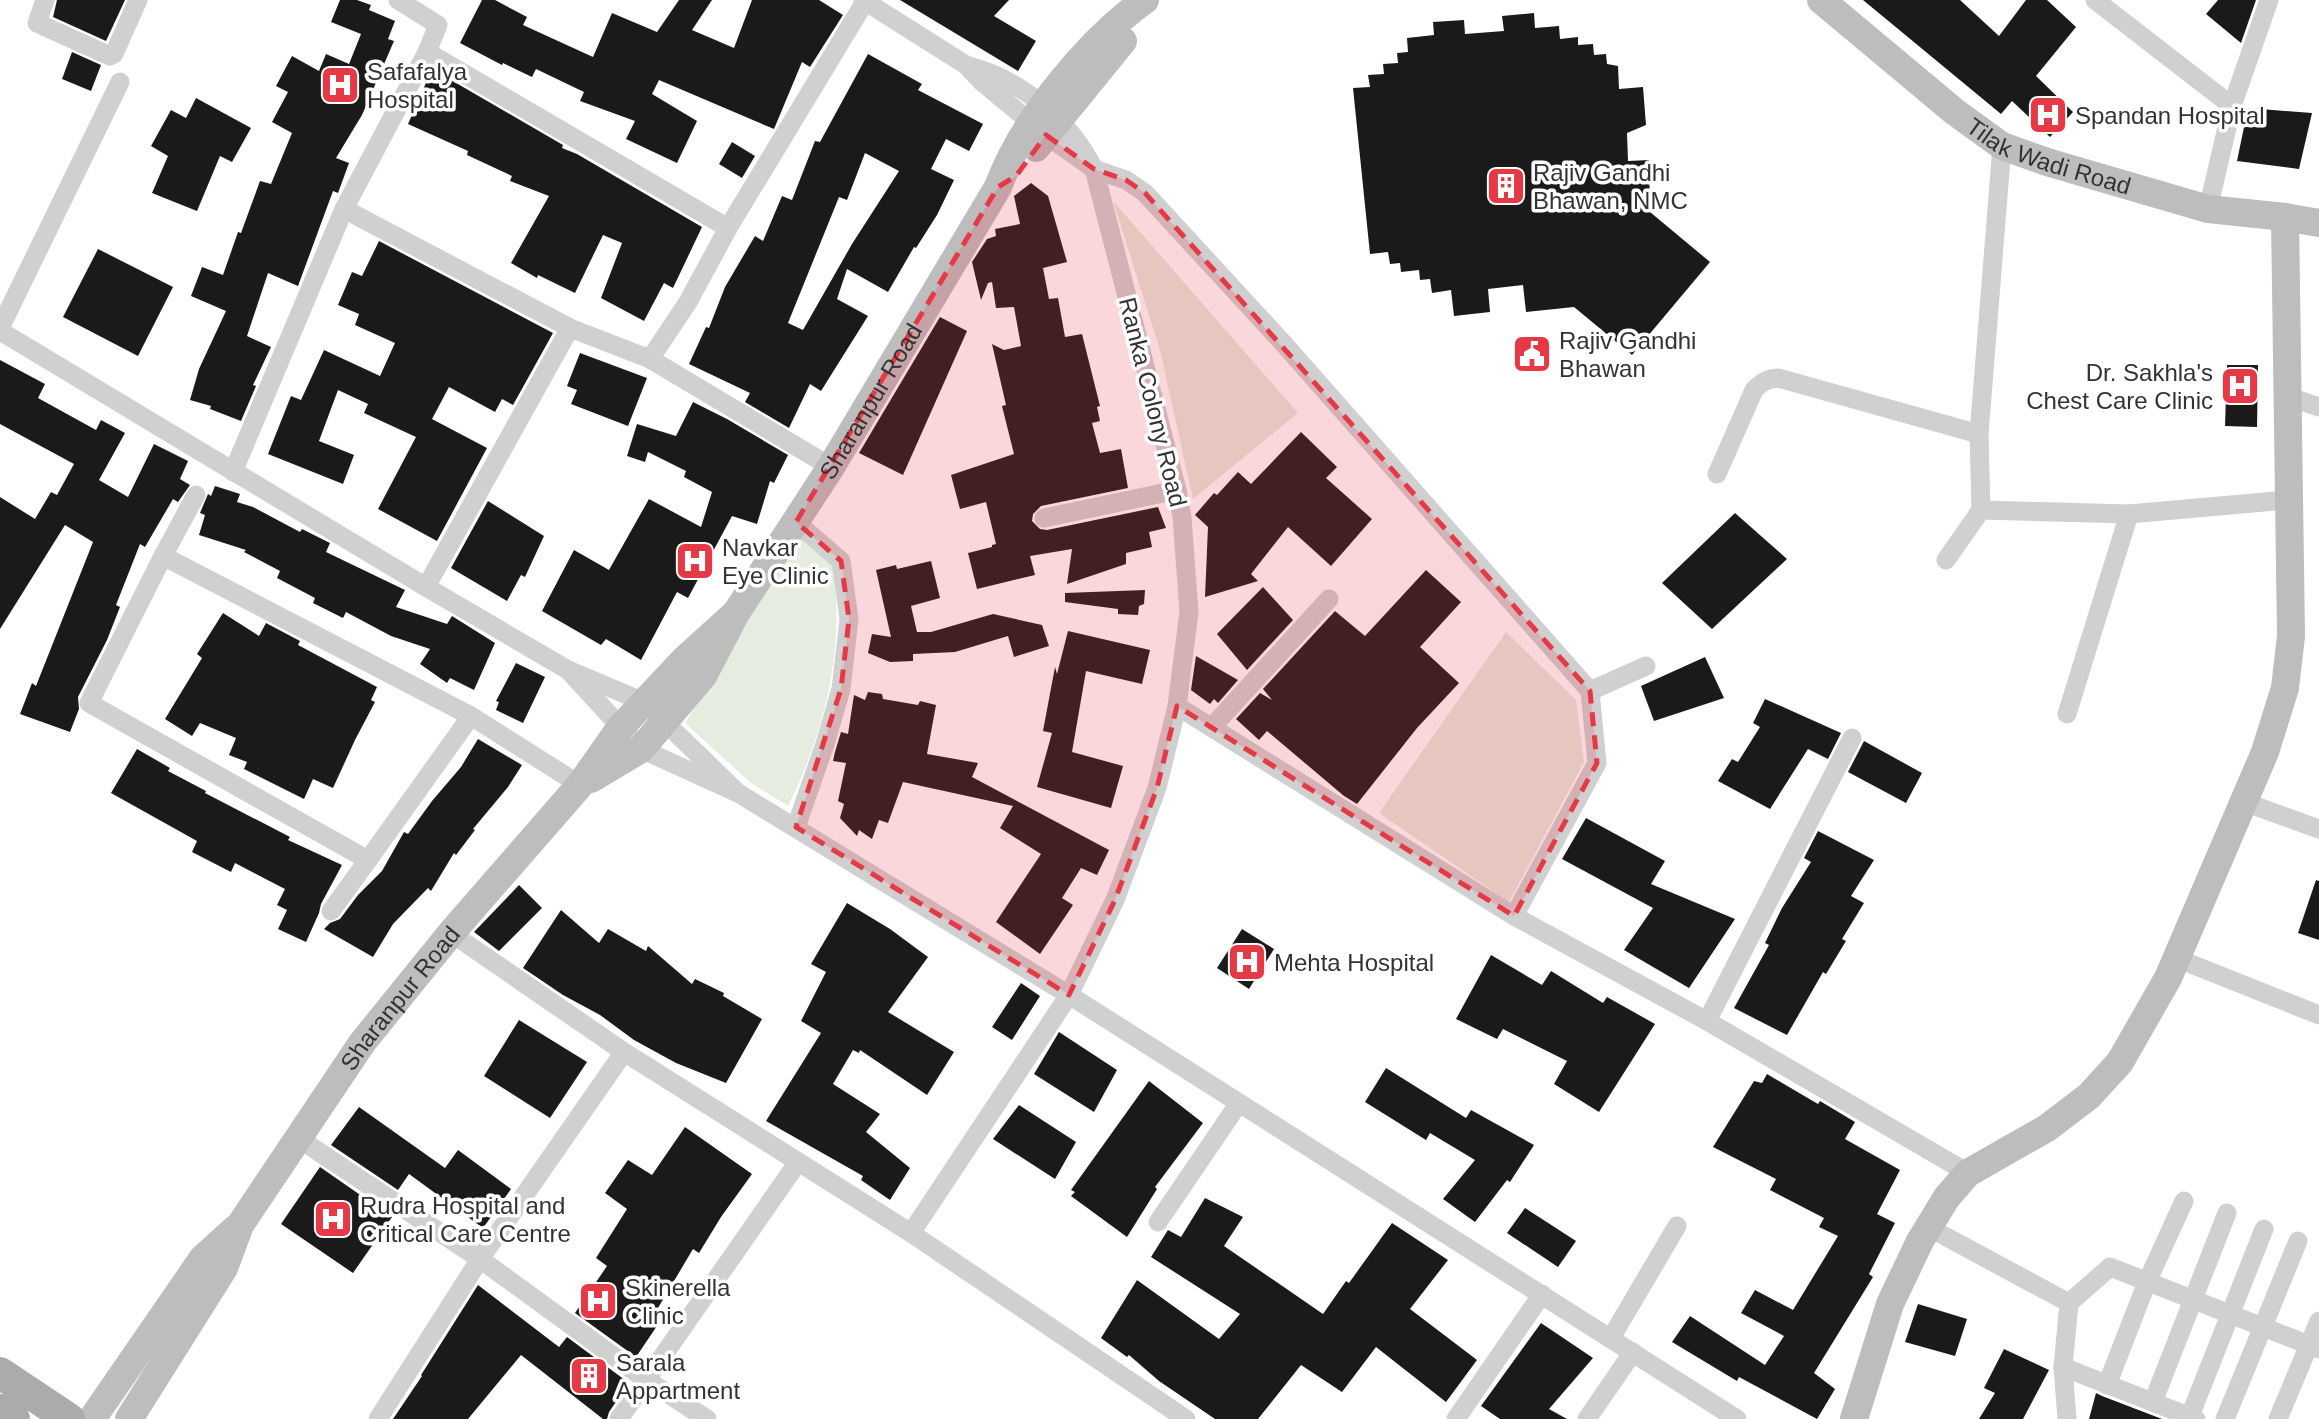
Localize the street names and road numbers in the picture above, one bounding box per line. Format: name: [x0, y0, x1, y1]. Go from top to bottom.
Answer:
street label: Tilak Wadi Road: [1962, 112, 2134, 199]
street label: Ranka Colony Road: [1114, 295, 1192, 509]
street label: Sharanpur Road: [813, 319, 927, 484]
street label: Sharanpur Road: [334, 920, 465, 1075]

